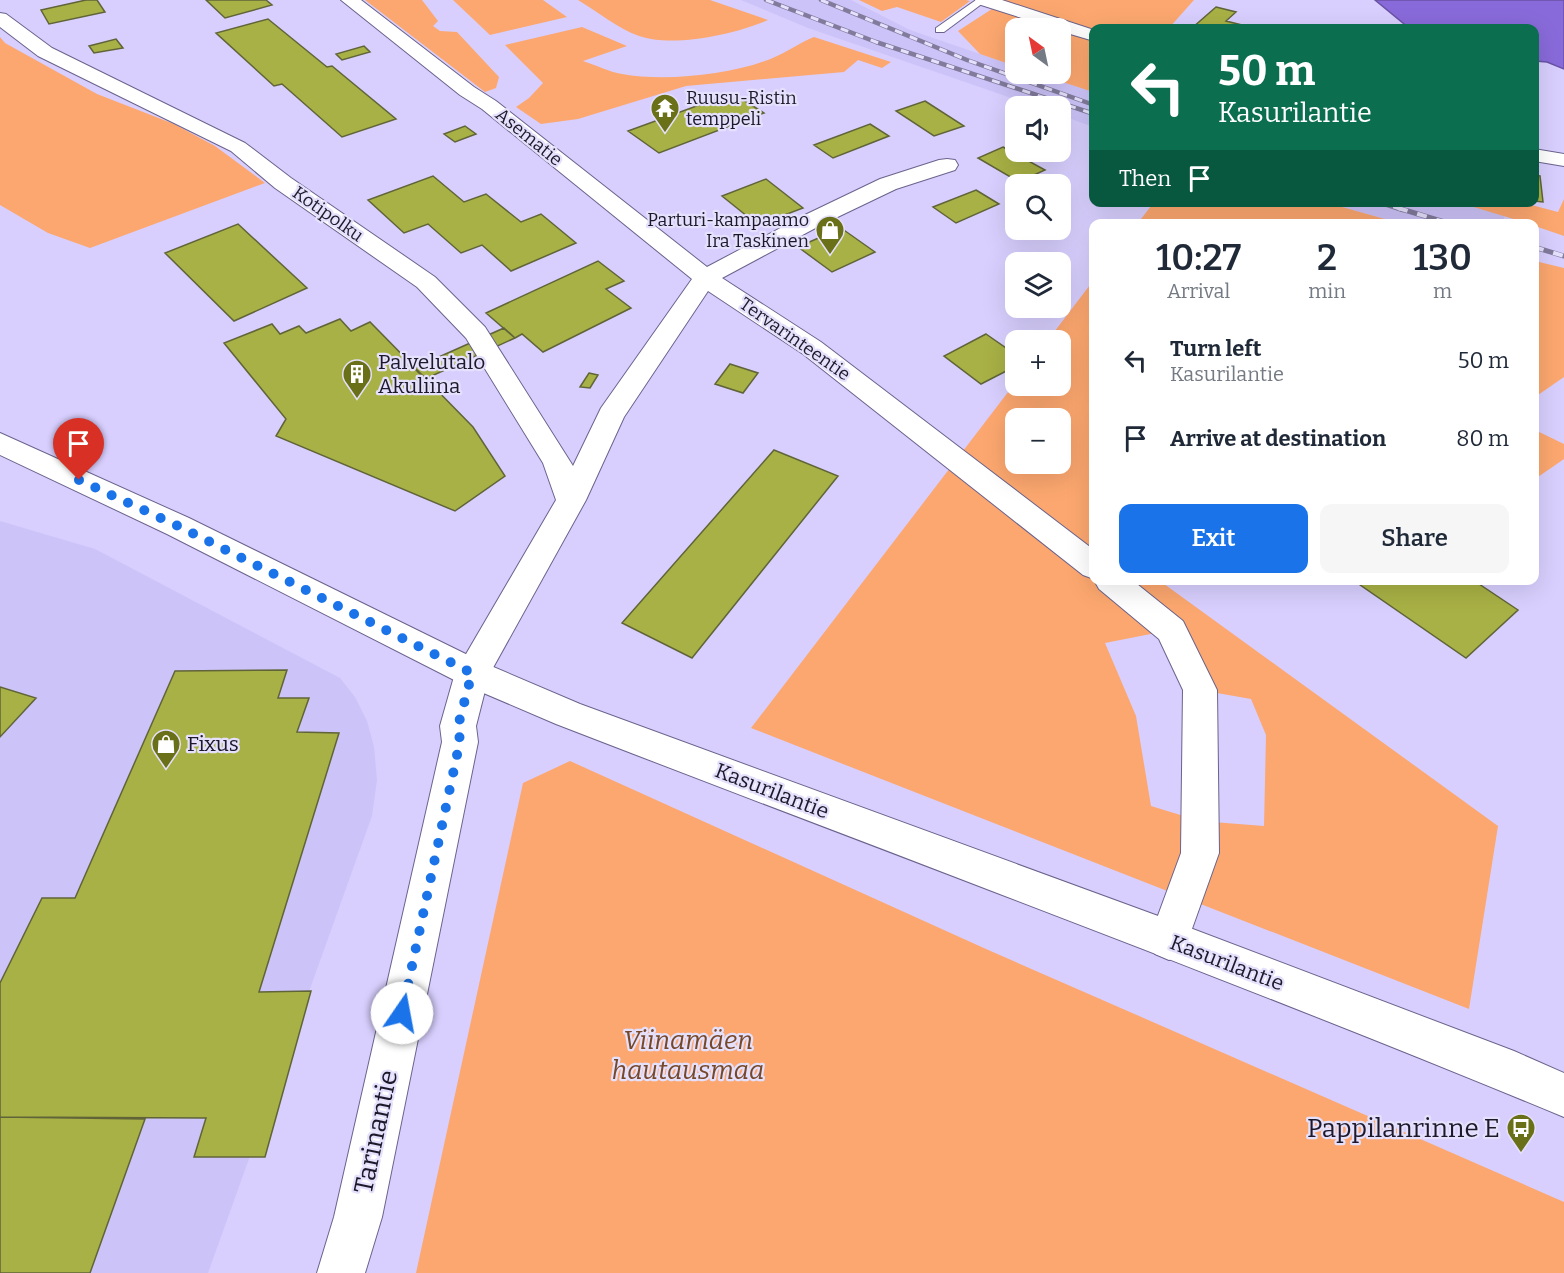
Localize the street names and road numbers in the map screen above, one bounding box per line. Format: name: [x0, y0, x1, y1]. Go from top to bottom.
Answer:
street label: Asematie: [491, 103, 567, 171]
street label: Kotipolku: [288, 182, 368, 246]
street label: Tervarinteentie: [735, 293, 855, 385]
street label: Kasurilantie: [711, 757, 833, 825]
street label: Kasurilantie: [1166, 929, 1288, 997]
street label: Tarinantie: [348, 1067, 404, 1197]

